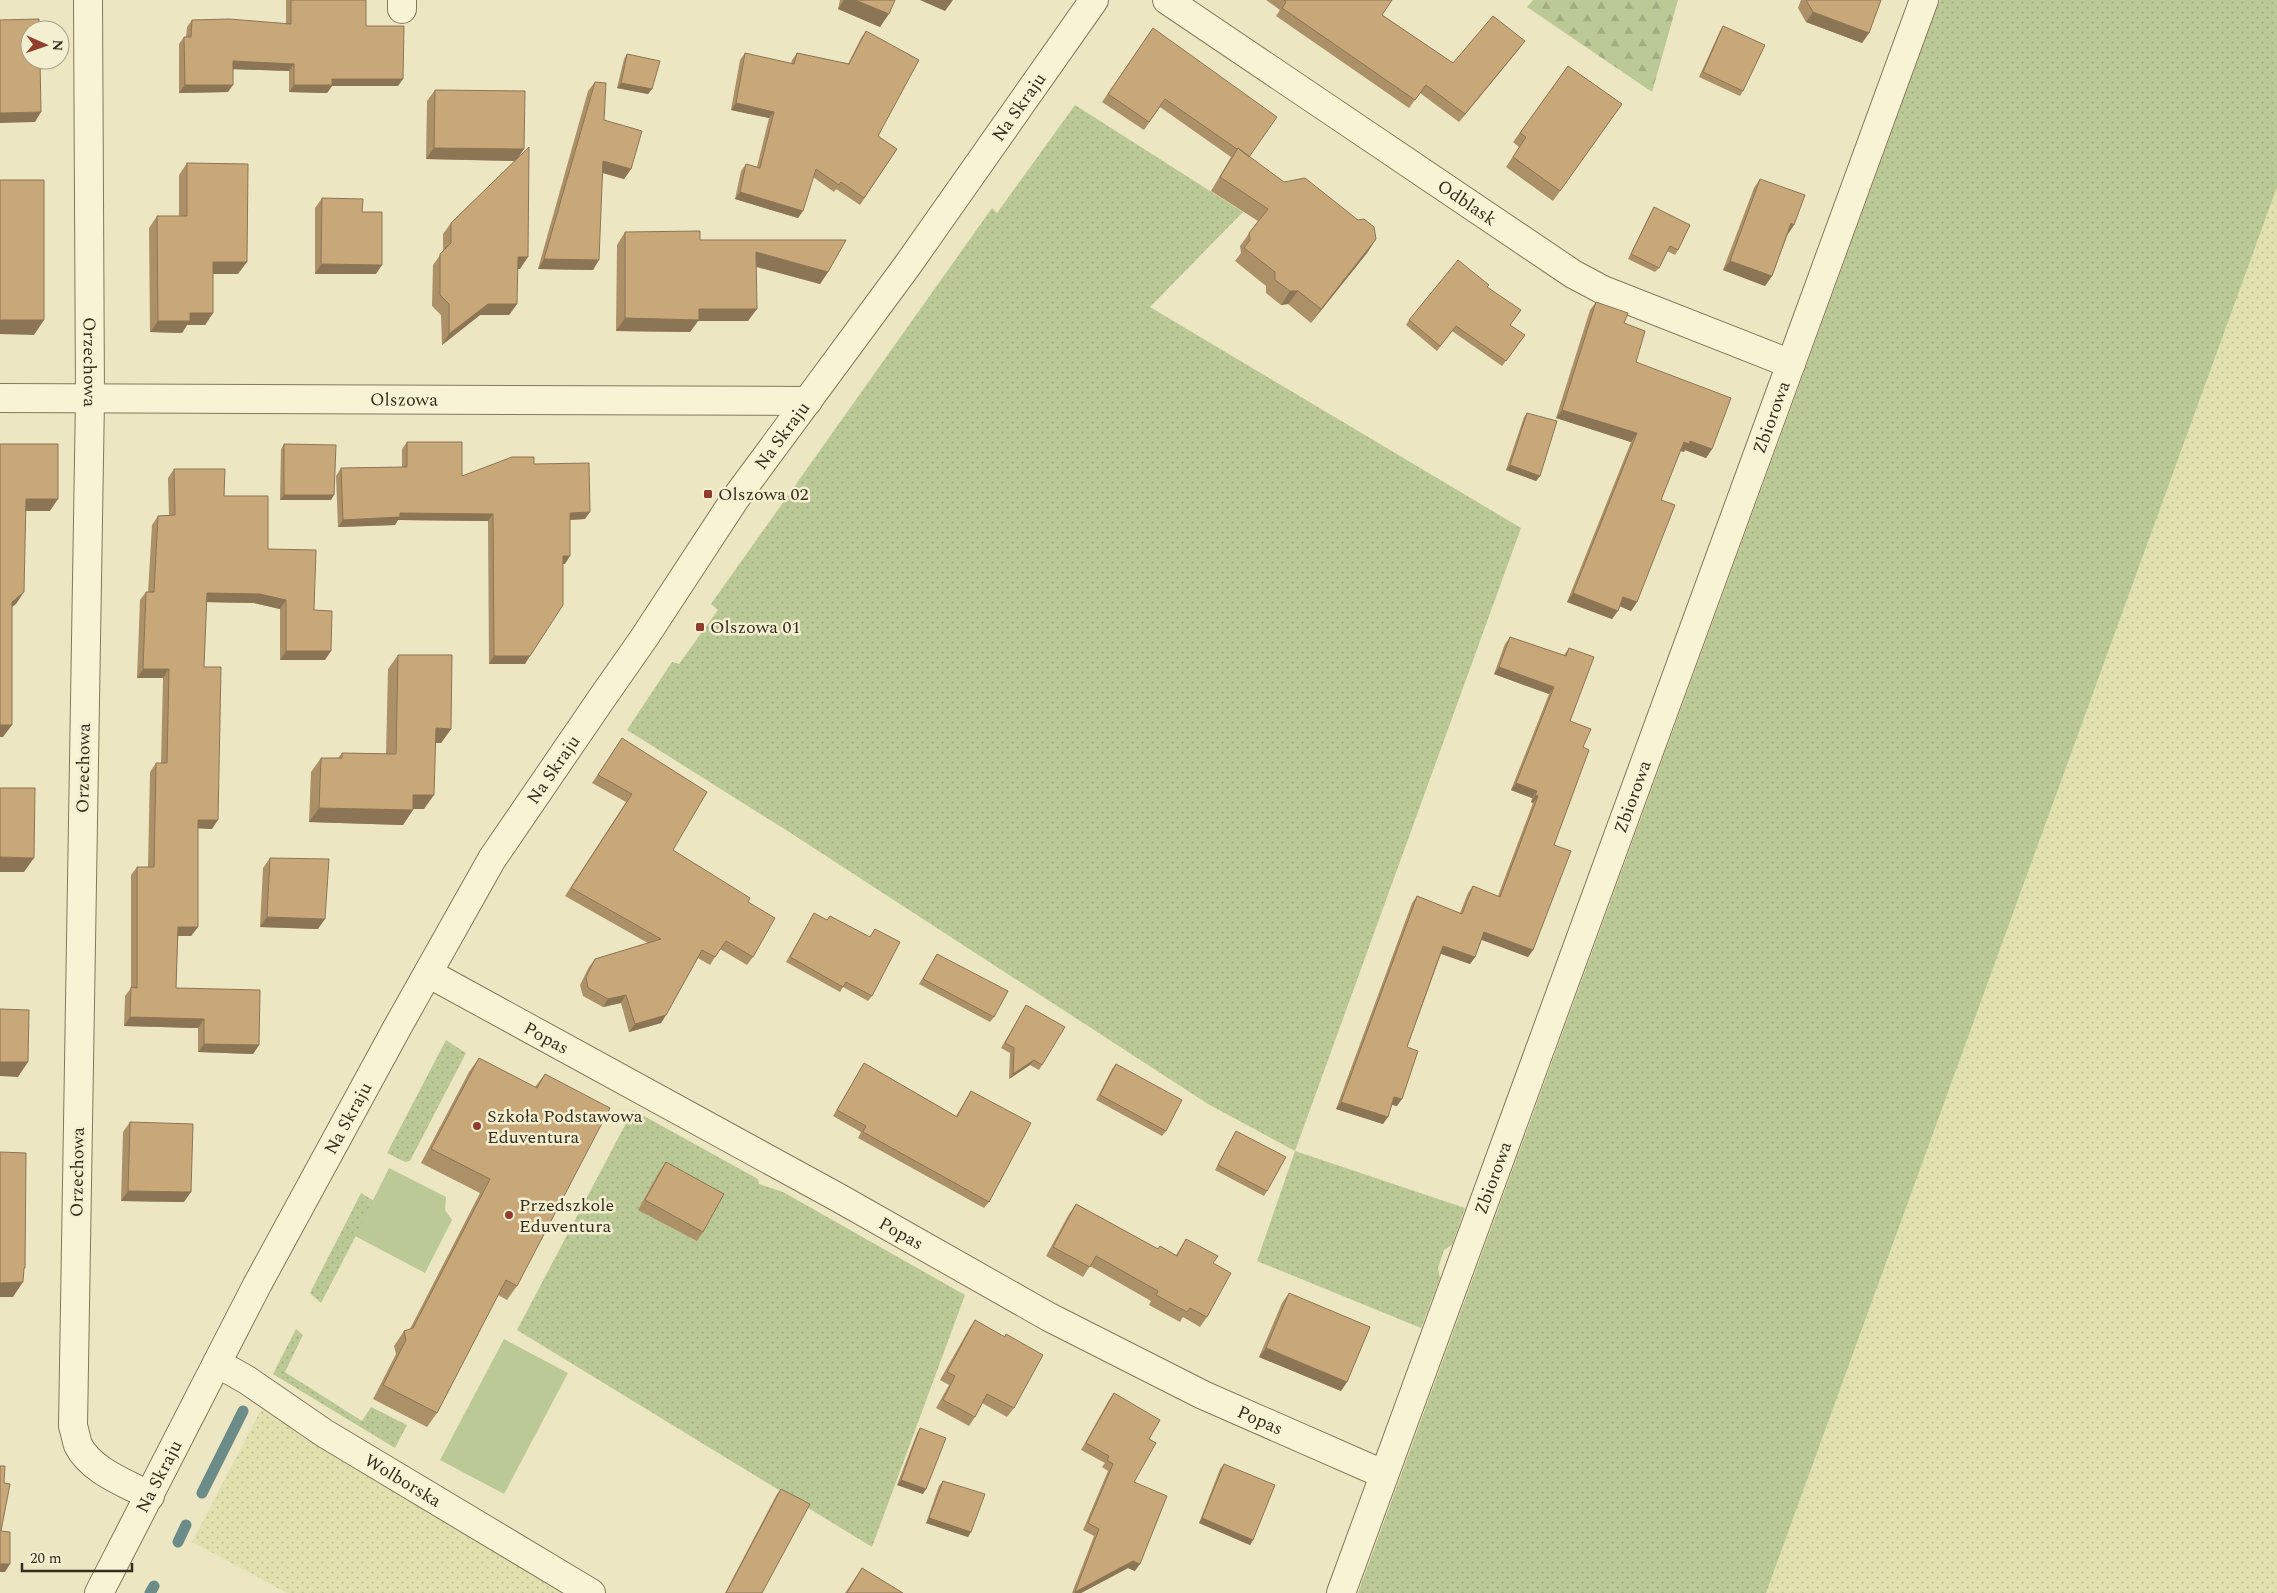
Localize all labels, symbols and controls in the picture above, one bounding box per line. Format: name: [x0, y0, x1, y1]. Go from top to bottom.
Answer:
north arrow: [20, 20, 70, 70]
text: N: [47, 39, 68, 52]
street label: Na Skraju: [985, 67, 1053, 147]
street label: Odblask: [1432, 173, 1502, 233]
street label: Orzechowa: [76, 317, 103, 407]
street label: Zbiorowa: [1746, 377, 1798, 458]
street label: Olszowa: [370, 386, 438, 414]
street label: Na Skraju: [748, 396, 817, 476]
place label: Olszowa 02: [718, 481, 809, 508]
marker: Olszowa 02: [702, 488, 714, 500]
place label: Olszowa 01: [710, 614, 801, 641]
marker: Olszowa 01: [694, 621, 706, 633]
street label: Orzechowa: [69, 723, 98, 813]
street label: Na Skraju: [520, 730, 587, 810]
street label: Zbiorowa: [1607, 756, 1659, 837]
street label: Popas: [519, 1015, 574, 1062]
street label: Na Skraju: [317, 1077, 379, 1160]
place label: Szkoła Podstawowa Eduventura: [487, 1103, 643, 1151]
marker: Szkoła Podstawowa Eduventura: [471, 1120, 483, 1132]
street label: Orzechowa: [63, 1127, 92, 1217]
street label: Zbiorowa: [1468, 1138, 1519, 1218]
place label: Przedszkole Eduventura: [519, 1192, 614, 1240]
marker: Przedszkole Eduventura: [503, 1209, 515, 1221]
street label: Popas: [873, 1210, 928, 1257]
street label: Popas: [1233, 1399, 1287, 1443]
street label: Na Skraju: [129, 1435, 189, 1518]
street label: Wolborska: [359, 1447, 447, 1514]
scale bar: [22, 1540, 132, 1572]
text: 20 m: [30, 1547, 62, 1570]

